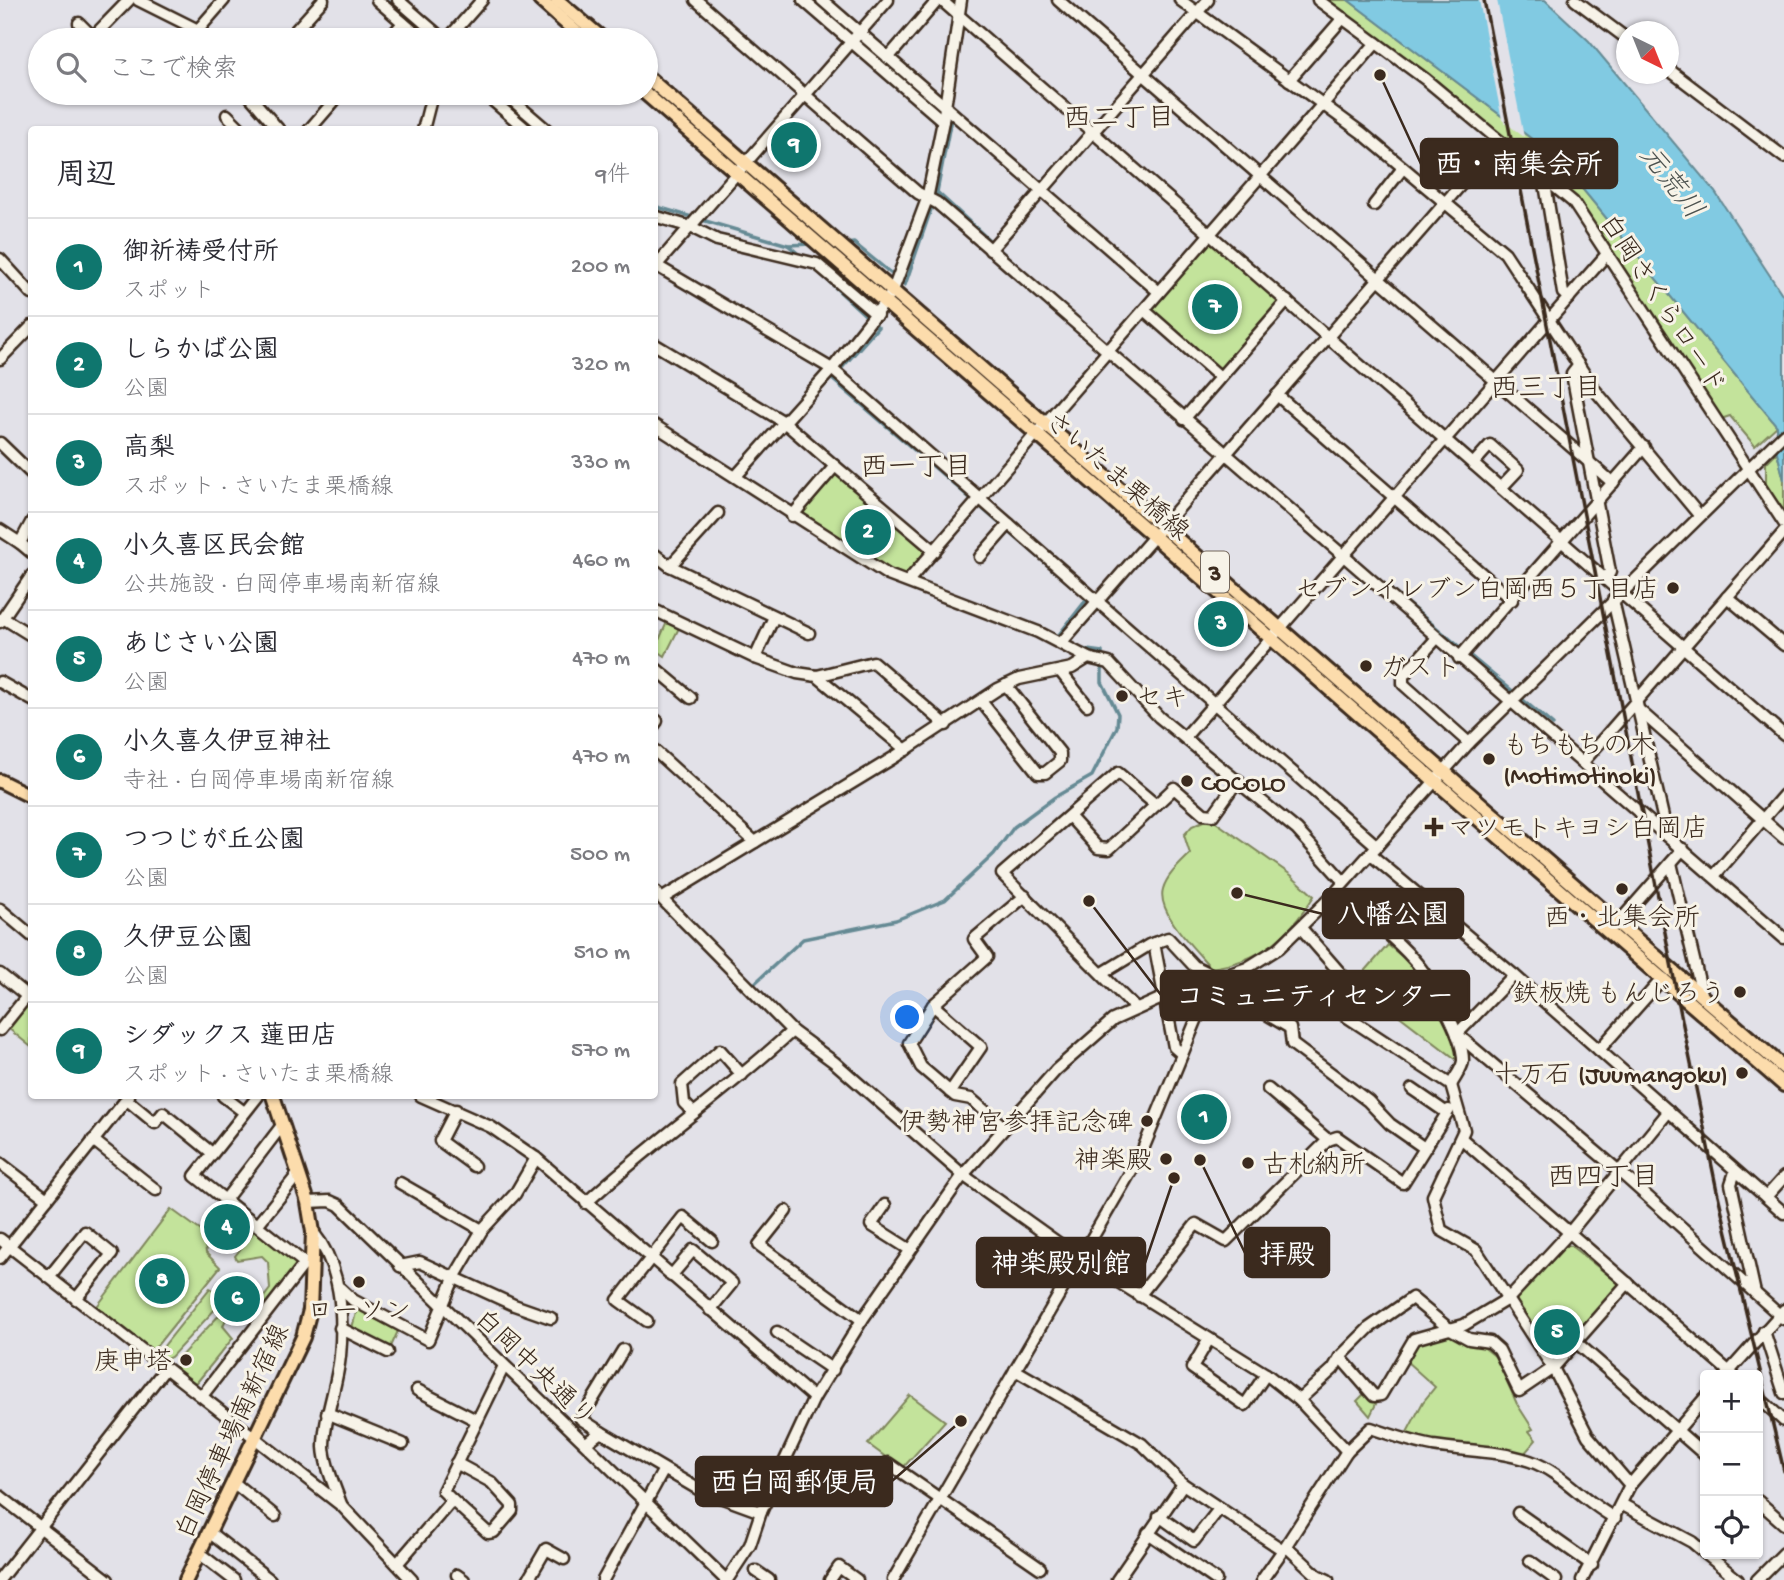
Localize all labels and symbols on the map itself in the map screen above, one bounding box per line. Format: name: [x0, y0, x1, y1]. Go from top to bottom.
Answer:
north arrow: [1616, 21, 1679, 84]
district label: 西二丁目: [1063, 104, 1175, 137]
pin: 9: [771, 119, 817, 171]
callout: 西・南集会所: [1421, 139, 1617, 188]
water label: 元荒川: [1631, 140, 1709, 227]
text: 西・南集会所: [1435, 149, 1603, 184]
street label: 白岡さくらロード: [1591, 209, 1731, 401]
pin: 7: [1192, 281, 1238, 333]
district label: 西三丁目: [1490, 374, 1602, 407]
street label: さいたま栗橋線: [1037, 407, 1194, 549]
district label: 西一丁目: [860, 453, 972, 486]
pin: 2: [845, 506, 891, 558]
road number: 3: [1201, 552, 1229, 592]
place label: セブンイレブン白岡西５丁目店: [1295, 575, 1659, 608]
marker: セブンイレブン白岡西５丁目店: [1665, 580, 1681, 596]
pin: 3: [1198, 598, 1244, 650]
place label: ガスト: [1380, 655, 1461, 686]
marker: ガスト: [1358, 658, 1374, 674]
place label: セキ: [1136, 685, 1188, 716]
marker: セキ: [1114, 688, 1130, 704]
place label: もちもちの木 (Motimotinoki): [1503, 731, 1657, 794]
marker: もちもちの木 (Motimotinoki): [1481, 751, 1497, 767]
place label: COCOLO: [1201, 770, 1286, 801]
marker: COCOLO: [1179, 773, 1195, 789]
place label: マツモトキヨシ白岡店: [1448, 814, 1708, 847]
marker: マツモトキヨシ白岡店: [1426, 819, 1442, 835]
marker: 西・北集会所: [1614, 881, 1630, 897]
callout: 八幡公園: [1323, 889, 1463, 938]
text: 八幡公園: [1337, 900, 1449, 934]
place label: 西・北集会所: [1544, 903, 1700, 936]
callout: コミュニティセンター: [1161, 971, 1469, 1020]
place label: 鉄板焼 もんじろう: [1512, 980, 1726, 1012]
text: コミュニティセンター: [1176, 983, 1454, 1016]
marker: 鉄板焼 もんじろう: [1732, 984, 1748, 1000]
your location: [890, 1000, 924, 1034]
place label: 十万石 (Juumangoku): [1494, 1061, 1728, 1093]
marker: 十万石 (Juumangoku): [1734, 1065, 1750, 1081]
pin: 1: [1181, 1091, 1227, 1143]
place label: 伊勢神宮参拝記念碑: [899, 1108, 1133, 1141]
marker: 伊勢神宮参拝記念碑: [1139, 1113, 1155, 1129]
place label: 神楽殿: [1074, 1146, 1152, 1179]
marker: 神楽殿: [1158, 1151, 1174, 1167]
place label: 古札納所: [1262, 1151, 1366, 1183]
marker: 古札納所: [1240, 1155, 1256, 1171]
district label: 西四丁目: [1547, 1163, 1659, 1196]
pin: 4: [204, 1201, 250, 1253]
callout: 拝殿: [1245, 1228, 1329, 1277]
callout: 神楽殿別館: [977, 1238, 1145, 1287]
text: 拝殿: [1259, 1240, 1315, 1274]
text: 神楽殿別館: [991, 1248, 1131, 1283]
pin: 8: [139, 1255, 185, 1307]
pin: 6: [214, 1273, 260, 1325]
marker: ローソン: [351, 1274, 367, 1290]
place label: ローソン: [307, 1298, 411, 1329]
street label: 白岡中央通り: [466, 1303, 601, 1436]
pin: 5: [1534, 1306, 1580, 1358]
street label: 白岡停車場南新宿線: [170, 1319, 299, 1545]
place label: 庚申塔: [94, 1347, 172, 1380]
marker: 庚申塔: [178, 1352, 194, 1368]
callout: 西白岡郵便局: [696, 1457, 892, 1506]
text: 西白岡郵便局: [710, 1468, 878, 1502]

